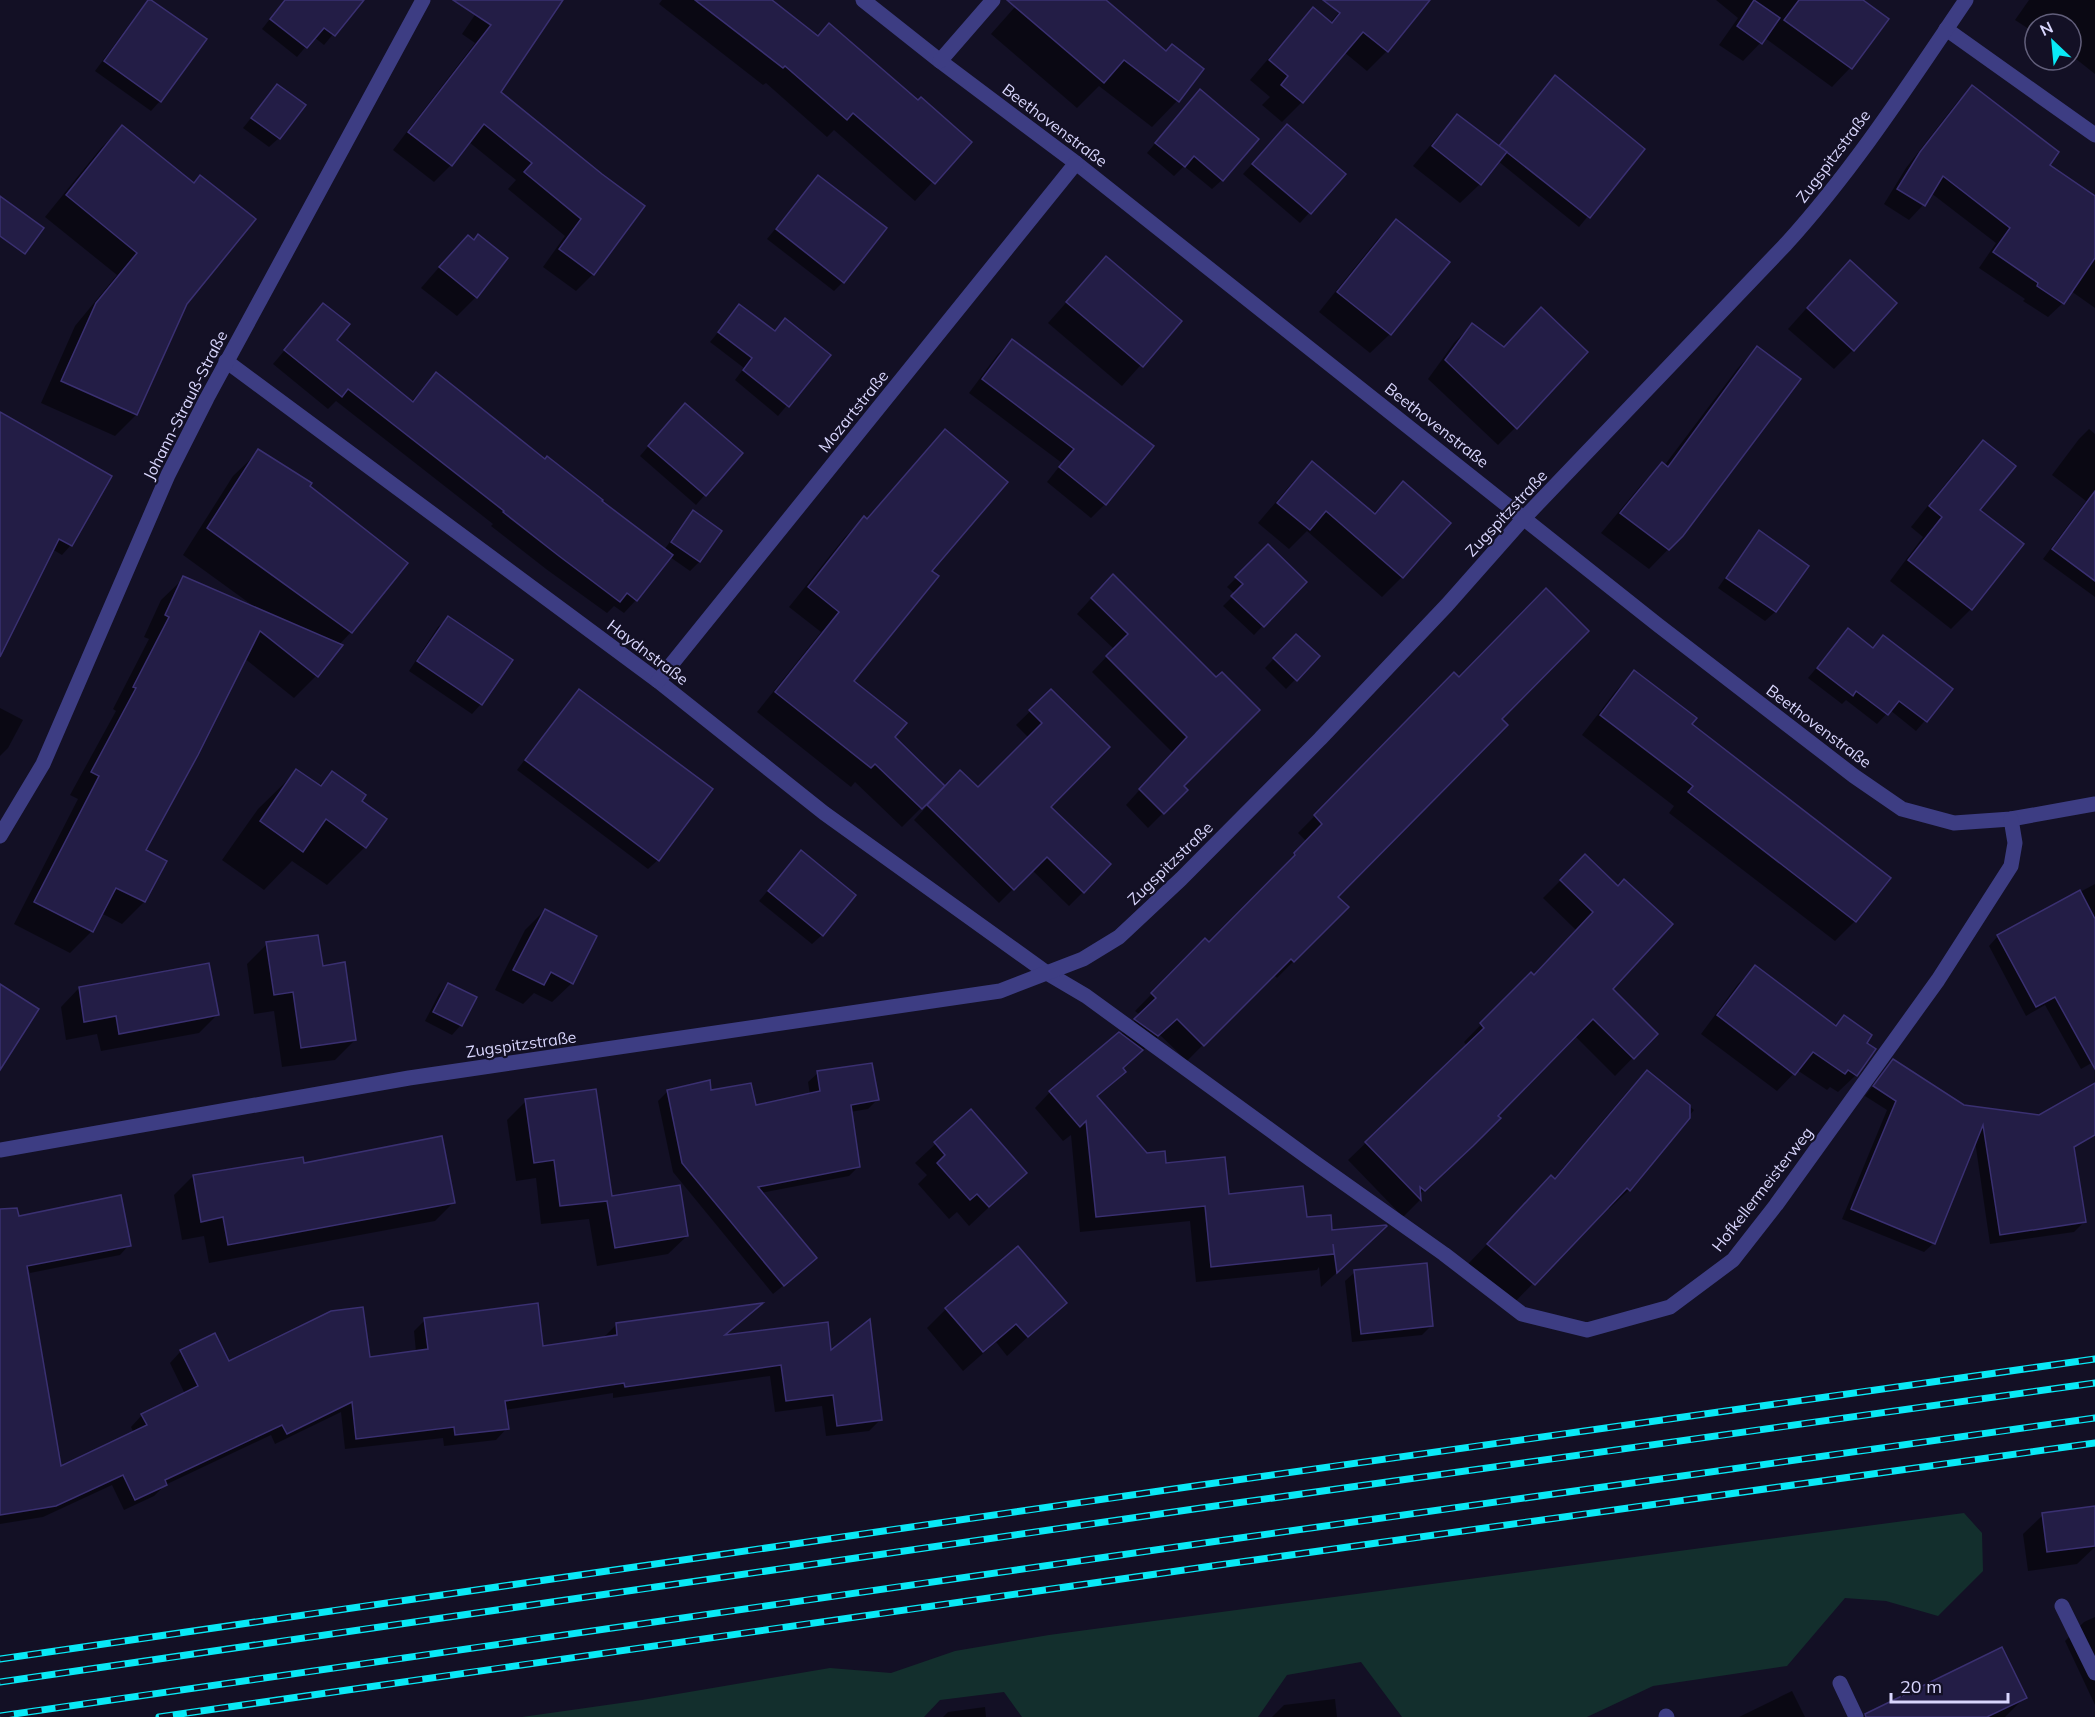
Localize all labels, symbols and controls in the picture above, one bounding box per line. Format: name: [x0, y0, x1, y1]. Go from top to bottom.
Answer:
north arrow: [2023, 12, 2083, 72]
text: N: [2037, 17, 2056, 40]
street label: Beethovenstraße: [999, 79, 1111, 171]
street label: Zugspitzstraße: [1792, 106, 1874, 206]
street label: Johann-Strauß-Straße: [139, 327, 231, 483]
street label: Mozartstraße: [814, 366, 892, 456]
street label: Beethovenstraße: [1381, 378, 1493, 472]
street label: Zugspitzstraße: [1461, 466, 1551, 560]
street label: Haydnstraße: [603, 615, 693, 689]
street label: Beethovenstraße: [1763, 680, 1875, 772]
street label: Zugspitzstraße: [1123, 817, 1217, 909]
street label: Zugspitzstraße: [465, 1026, 577, 1062]
street label: Hofkellermeisterweg: [1707, 1123, 1817, 1255]
scale bar: [1891, 1666, 2008, 1704]
text: 20 m: [1900, 1675, 1942, 1698]

